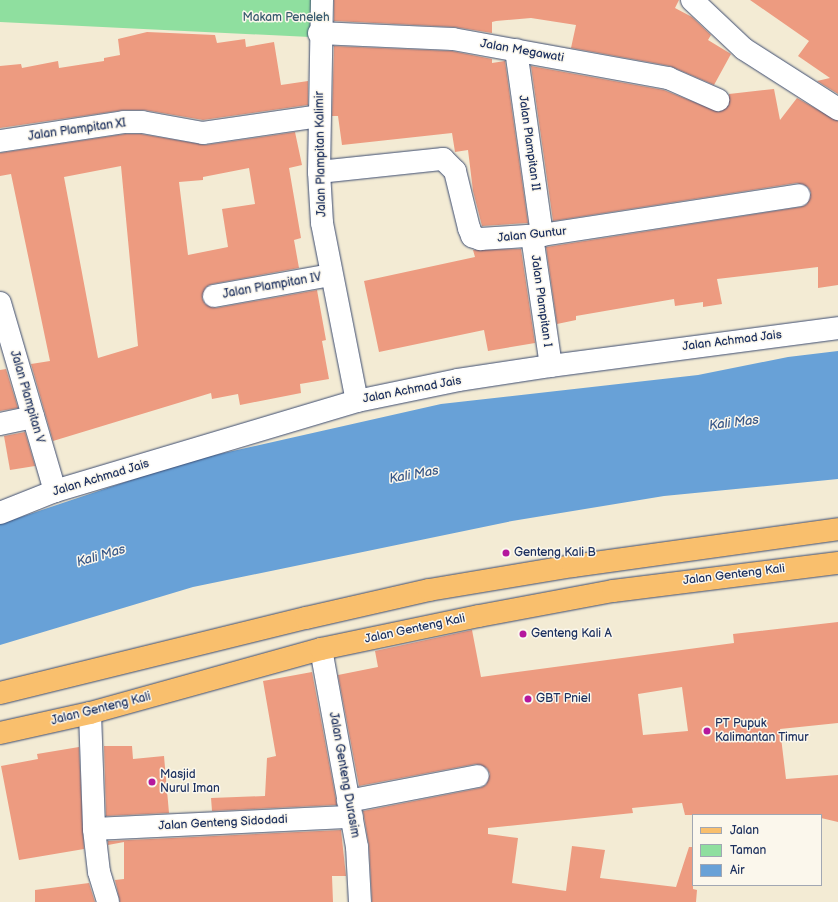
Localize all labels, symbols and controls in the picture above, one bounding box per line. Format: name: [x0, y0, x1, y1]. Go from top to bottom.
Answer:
park label: Makam Peneleh: [242, 11, 330, 25]
street label: Jalan Megawati: [479, 37, 565, 65]
street label: Jalan Plampitan Kalimir: [313, 91, 329, 217]
street label: Jalan Plampitan II: [515, 94, 543, 192]
street label: Jalan Plampitan XI: [27, 116, 127, 144]
street label: Jalan Guntur: [497, 224, 567, 246]
street label: Jalan Plampitan I: [527, 254, 555, 348]
street label: Jalan Plampitan IV: [221, 270, 323, 302]
street label: Jalan Achmad Jais: [681, 328, 783, 354]
street label: Jalan Plampitan V: [7, 349, 47, 445]
street label: Jalan Achmad Jais: [361, 373, 463, 407]
water label: Kali Mas: [708, 412, 760, 434]
street label: Jalan Achmad Jais: [51, 456, 151, 500]
water label: Kali Mas: [388, 463, 440, 487]
water label: Kali Mas: [75, 542, 127, 570]
place label: Genteng Kali B: [514, 546, 596, 560]
marker: Genteng Kali B: [501, 548, 511, 558]
street label: Jalan Genteng Kali: [682, 562, 786, 588]
street label: Jalan Genteng Kali: [363, 611, 467, 647]
place label: Genteng Kali A: [531, 627, 612, 641]
marker: Genteng Kali A: [518, 629, 528, 639]
street label: Jalan Genteng Kali: [50, 690, 152, 728]
place label: GBT Pniel: [536, 692, 591, 706]
marker: GBT Pniel: [523, 694, 533, 704]
street label: Jalan Genteng Durasim: [326, 711, 362, 839]
place label: PT Pupuk Kalimantan Timur: [715, 717, 809, 745]
marker: PT Pupuk Kalimantan Timur: [702, 726, 712, 736]
place label: Masjid Nurul Iman: [160, 768, 220, 796]
marker: Masjid Nurul Iman: [147, 777, 157, 787]
street label: Jalan Genteng Sidodadi: [158, 812, 288, 834]
legend: [692, 814, 822, 886]
text: Jalan: [730, 823, 759, 838]
text: Taman: [730, 843, 766, 858]
text: Air: [730, 863, 744, 878]

